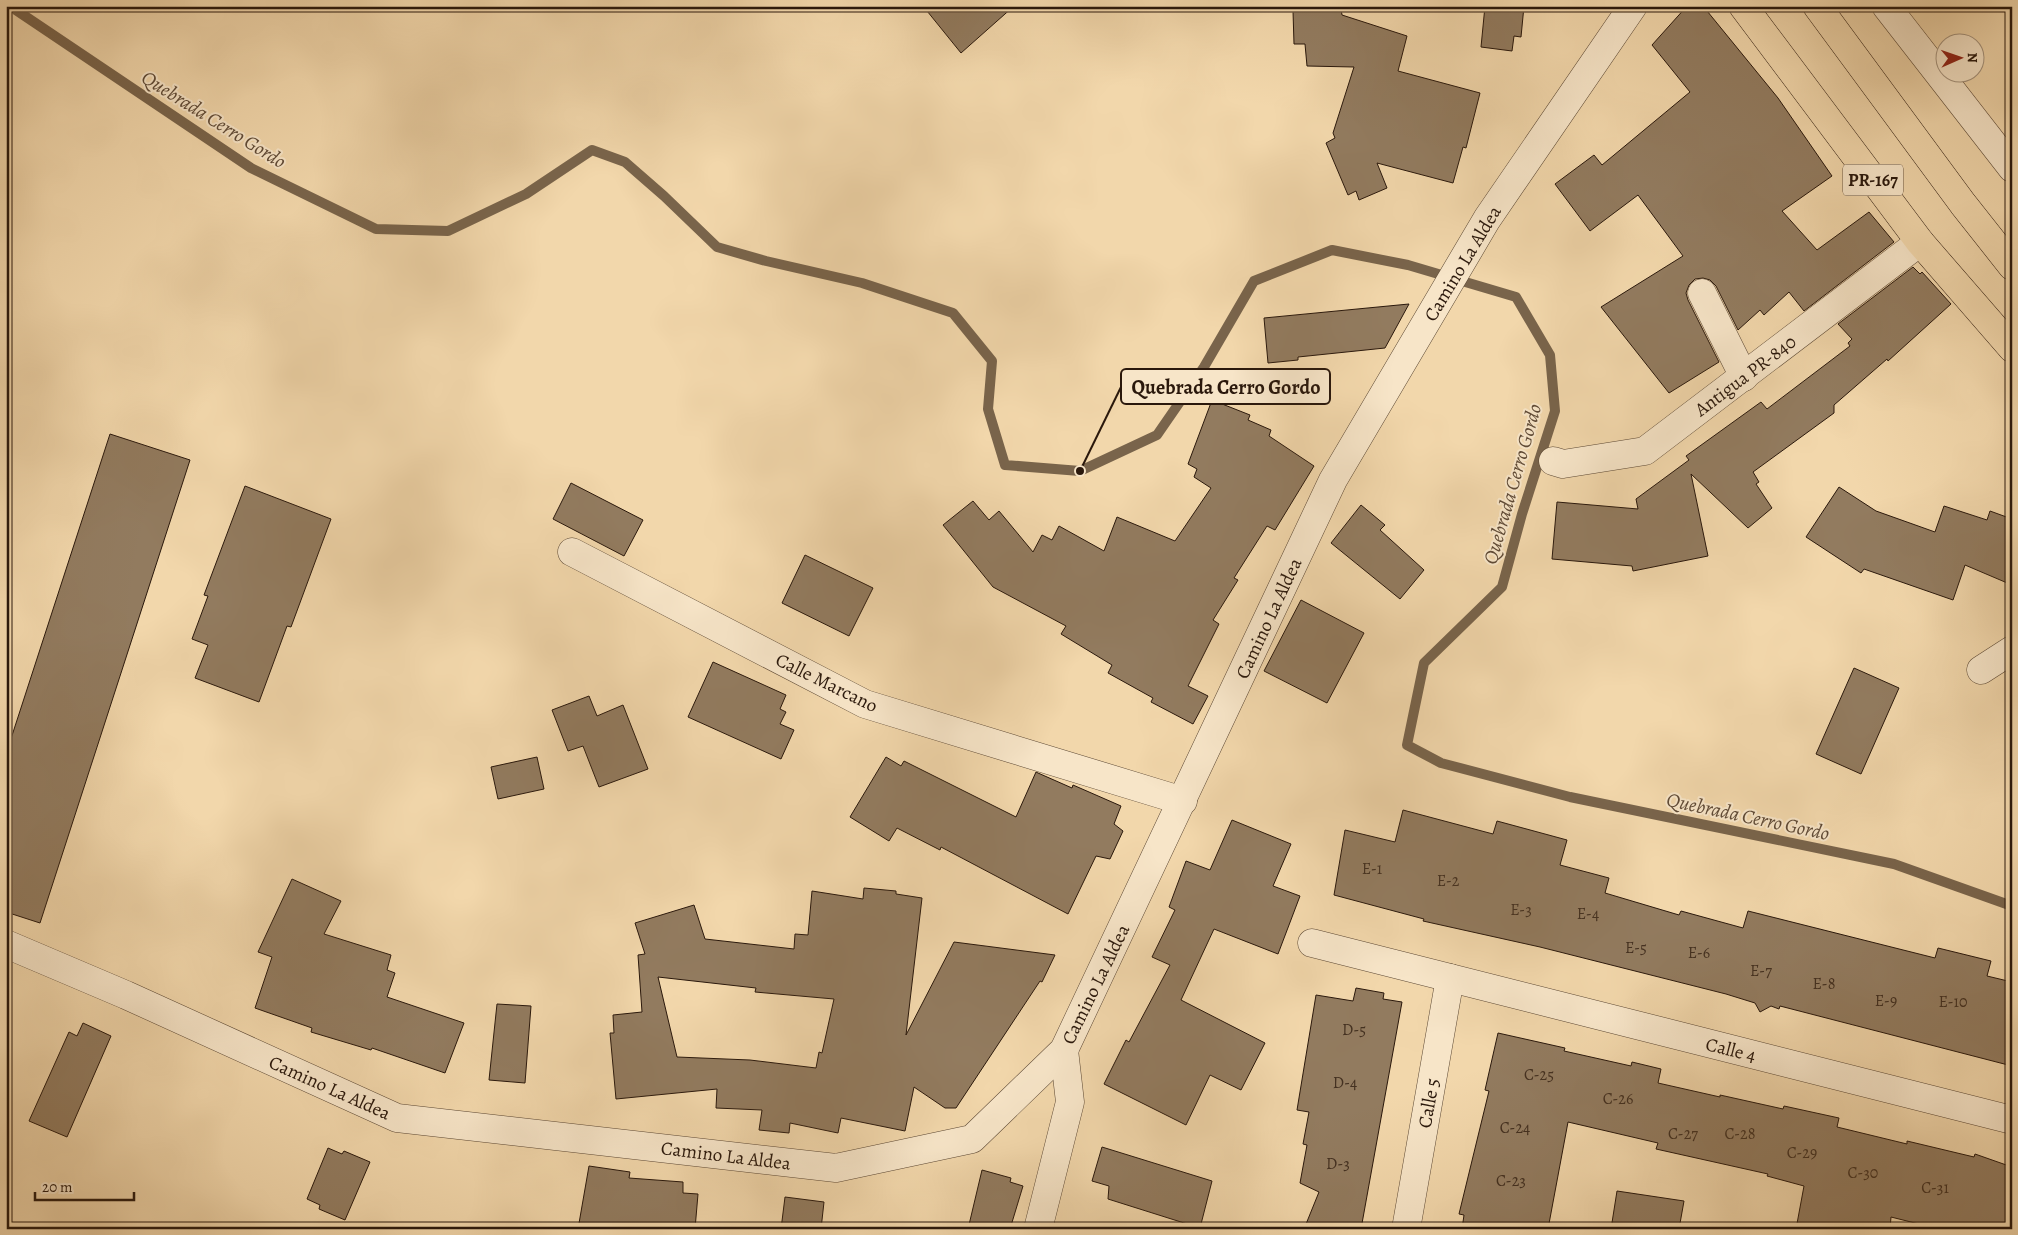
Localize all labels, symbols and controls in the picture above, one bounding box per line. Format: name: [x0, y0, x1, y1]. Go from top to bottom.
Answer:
north arrow: [1936, 32, 1986, 82]
text: N: [1963, 52, 1982, 63]
water label: Quebrada Cerro Gordo: [136, 64, 291, 175]
road number: PR-167: [1843, 164, 1903, 196]
street label: Camino La Aldea: [1418, 201, 1508, 326]
street label: Antigua PR-840: [1689, 329, 1802, 423]
callout: Quebrada Cerro Gordo: [1121, 369, 1330, 404]
text: Quebrada Cerro Gordo: [1132, 374, 1320, 401]
water label: Quebrada Cerro Gordo: [1477, 401, 1548, 568]
street label: Camino La Aldea: [1229, 554, 1308, 683]
street label: Calle Marcano: [771, 647, 882, 719]
water label: Quebrada Cerro Gordo: [1664, 786, 1832, 847]
house number: E-1: [1362, 858, 1383, 880]
house number: E-2: [1437, 870, 1460, 892]
house number: E-3: [1510, 899, 1532, 921]
house number: E-4: [1577, 903, 1599, 925]
street label: Camino La Aldea: [1056, 920, 1136, 1049]
house number: E-5: [1625, 937, 1647, 959]
house number: E-6: [1688, 942, 1710, 964]
house number: E-7: [1750, 960, 1772, 982]
house number: E-8: [1813, 973, 1835, 995]
house number: E-9: [1875, 990, 1897, 1012]
house number: E-10: [1938, 991, 1968, 1013]
house number: D-5: [1342, 1019, 1366, 1041]
street label: Calle 4: [1703, 1031, 1759, 1069]
street label: Camino La Aldea: [265, 1049, 395, 1126]
house number: C-25: [1524, 1064, 1554, 1086]
house number: D-4: [1333, 1072, 1357, 1094]
street label: Calle 5: [1412, 1076, 1446, 1130]
house number: C-26: [1603, 1088, 1633, 1110]
house number: C-24: [1500, 1117, 1530, 1139]
house number: C-27: [1668, 1123, 1698, 1145]
house number: C-28: [1725, 1123, 1755, 1145]
street label: Camino La Aldea: [659, 1135, 792, 1177]
house number: C-29: [1787, 1142, 1817, 1164]
house number: D-3: [1326, 1153, 1350, 1175]
house number: C-30: [1848, 1162, 1878, 1184]
scale bar: [35, 1170, 134, 1202]
house number: C-23: [1496, 1170, 1526, 1192]
text: 20 m: [42, 1177, 73, 1197]
house number: C-31: [1921, 1177, 1949, 1199]

